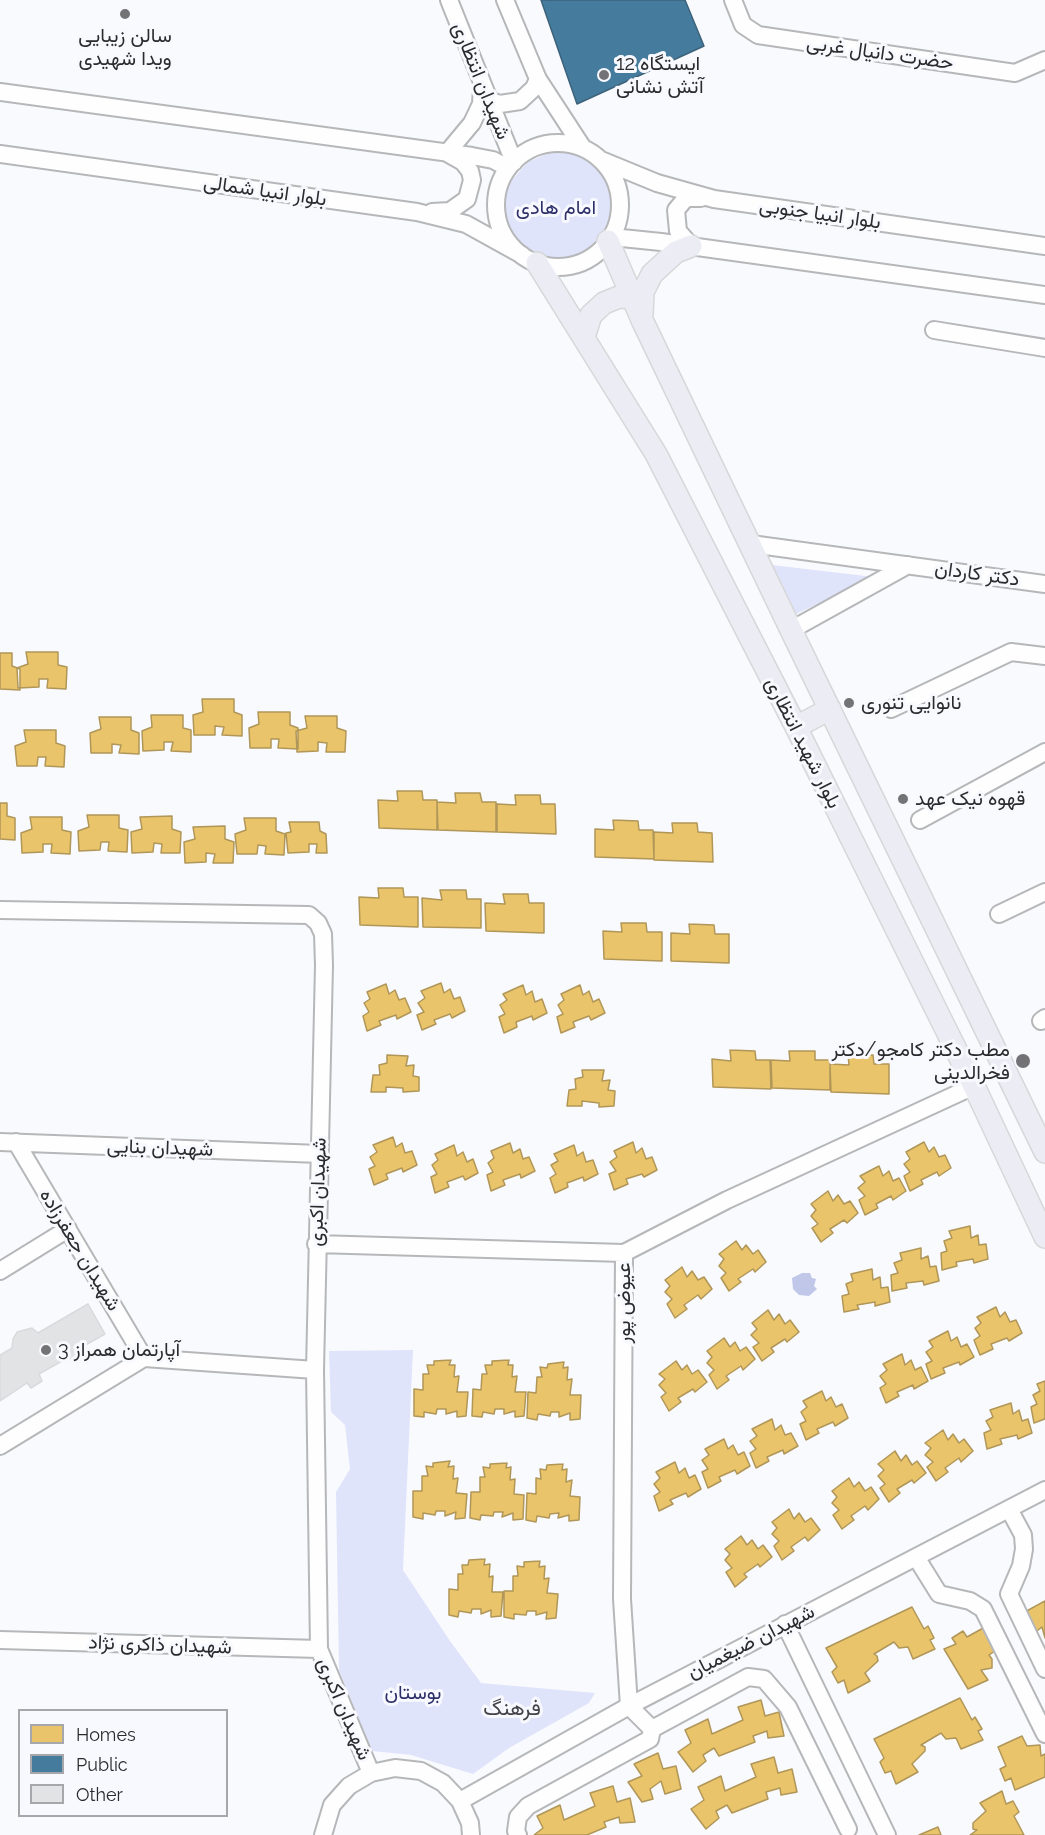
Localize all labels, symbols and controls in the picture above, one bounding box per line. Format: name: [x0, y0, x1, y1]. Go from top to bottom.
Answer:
marker: سالن زیبایی ویدا شهیدی: [118, 7, 132, 21]
street label: شهیدان انتظاری: [447, 19, 515, 143]
place label: سالن زیبایی ویدا شهیدی: [78, 24, 172, 71]
street label: حضرت دانیال غربی: [805, 31, 955, 75]
place label: ایستگاه 12 آتش نشانی: [616, 52, 704, 99]
marker: ایستگاه 12 آتش نشانی: [597, 68, 611, 82]
street label: بلوار انبیا شمالی: [202, 171, 328, 211]
street label: بلوار انبیا جنوبی: [758, 194, 882, 234]
park label: امام هادی: [516, 196, 596, 220]
street label: دکتر کاردان: [933, 556, 1021, 592]
street label: بلوار شهید انتظاری: [760, 674, 846, 812]
place label: نانوایی تنوری: [861, 691, 961, 715]
marker: نانوایی تنوری: [842, 696, 856, 710]
place label: قهوه نیک عهد: [915, 787, 1025, 811]
marker: قهوه نیک عهد: [896, 792, 910, 806]
place label: مطب دکتر کامجو/دکتر فخرالدینی: [831, 1038, 1010, 1085]
marker: مطب دکتر کامجو/دکتر فخرالدینی: [1014, 1052, 1032, 1070]
street label: شهیدان بنایی: [106, 1134, 214, 1162]
street label: شهیدان اکبری: [304, 1137, 332, 1247]
street label: شهیدان جعفرزاده: [34, 1185, 126, 1315]
street label: عیوض پور: [612, 1263, 636, 1343]
place label: آپارتمان همراز 3: [58, 1338, 180, 1362]
marker: آپارتمان همراز 3: [39, 1343, 53, 1357]
street label: شهیدان ضیغمیان: [683, 1600, 819, 1684]
street label: شهیدان ذاکری نژاد: [88, 1630, 232, 1660]
street label: شهیدان اکبری: [312, 1654, 376, 1764]
park label: بوستان: [385, 1681, 441, 1705]
district label: فرهنگ: [483, 1696, 541, 1722]
legend: [18, 1709, 228, 1817]
text: Homes: [76, 1724, 136, 1745]
text: Public: [76, 1754, 128, 1775]
text: Other: [76, 1784, 123, 1805]

